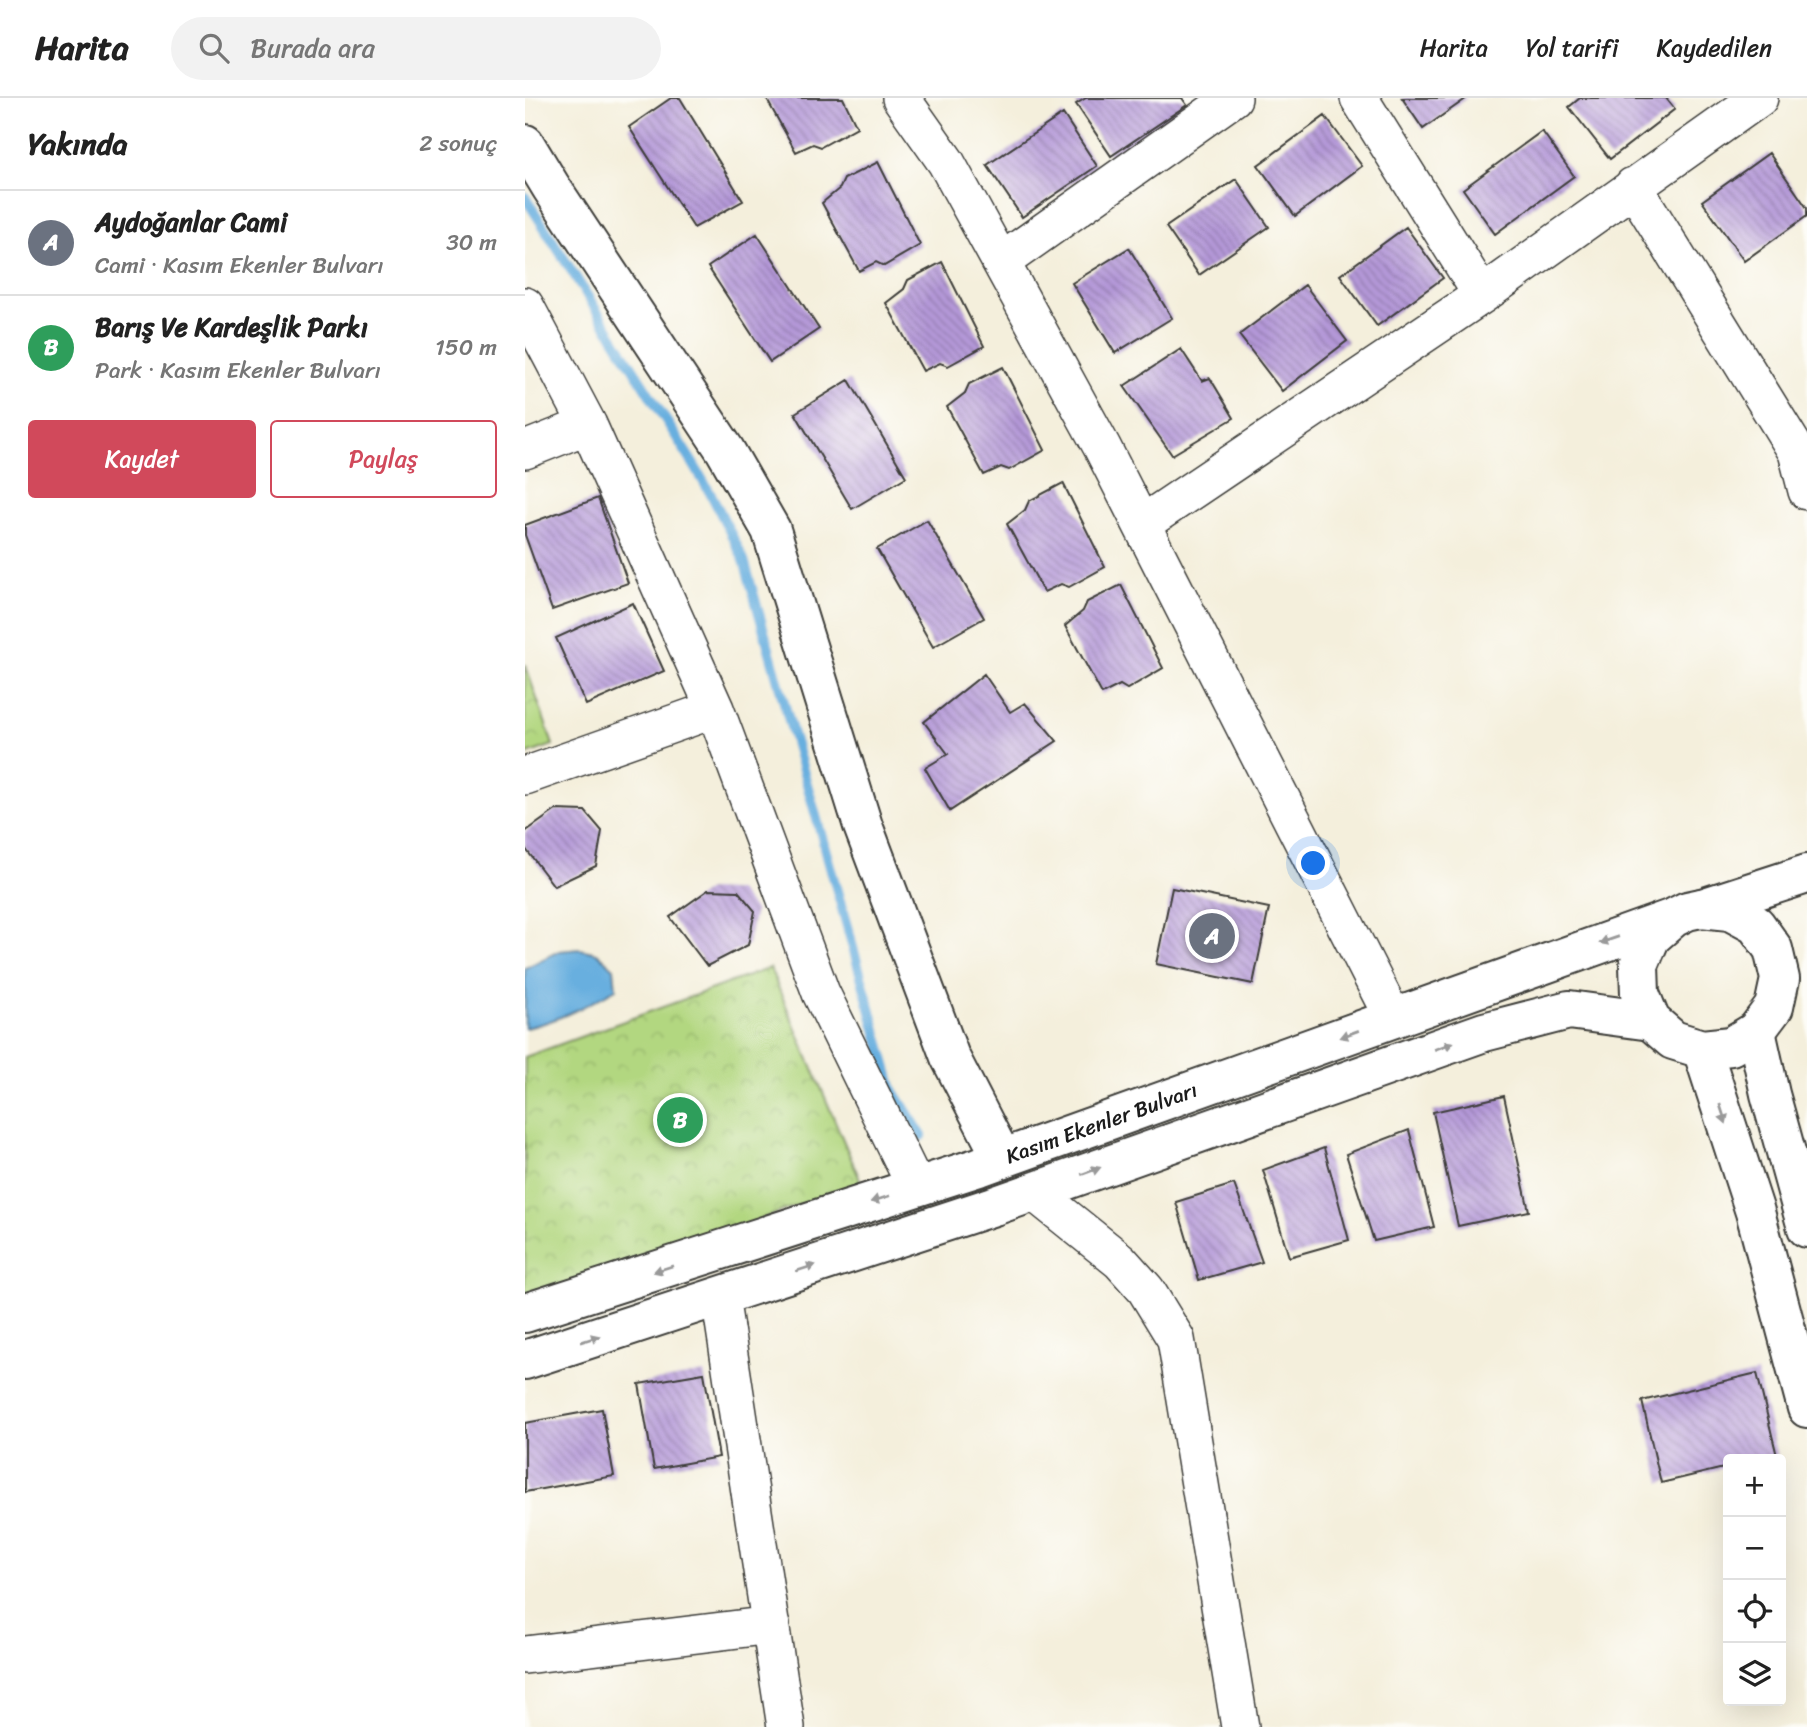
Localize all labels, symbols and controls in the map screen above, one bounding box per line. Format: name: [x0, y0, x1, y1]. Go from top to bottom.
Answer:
search box: [171, 17, 661, 80]
text: Harita: [35, 19, 129, 77]
text: Burada ara: [251, 25, 375, 71]
text: Harita: [1420, 27, 1488, 69]
text: Yol tarifi: [1526, 27, 1619, 69]
text: Kaydedilen: [1657, 27, 1772, 69]
icon: search: [195, 29, 233, 67]
text: Yakında: [28, 117, 128, 171]
text: 2 sonuç: [419, 123, 497, 164]
text: Aydoğanlar Cami: [95, 199, 287, 245]
text: A: [43, 222, 59, 263]
text: 30 m: [446, 222, 497, 263]
text: Cami · Kasım Ekenler Bulvarı: [95, 245, 384, 286]
text: Barış Ve Kardeşlik Parkı: [95, 304, 368, 350]
text: B: [44, 327, 58, 368]
text: 150 m: [435, 327, 497, 368]
text: Park · Kasım Ekenler Bulvarı: [95, 350, 381, 391]
button: Kaydet: [28, 420, 256, 498]
button: Paylaş: [270, 420, 497, 498]
your location: [1296, 846, 1330, 880]
pin: A: [1189, 910, 1235, 962]
one-way arrow: [1598, 935, 1619, 946]
one-way arrow: [1338, 1029, 1359, 1040]
one-way arrow: [1434, 1040, 1455, 1051]
street label: Kasım Ekenler Bulvarı: [1000, 1071, 1203, 1175]
pin: B: [657, 1094, 703, 1146]
one-way arrow: [1718, 1104, 1729, 1125]
one-way arrow: [1081, 1165, 1102, 1176]
one-way arrow: [869, 1194, 890, 1204]
one-way arrow: [795, 1262, 816, 1272]
one-way arrow: [653, 1264, 674, 1274]
one-way arrow: [579, 1333, 600, 1344]
map controls: [1723, 1454, 1786, 1706]
button: +: [1723, 1454, 1786, 1517]
button: −: [1723, 1517, 1786, 1580]
button: locate: [1723, 1580, 1786, 1643]
button: layers: [1723, 1643, 1786, 1706]

